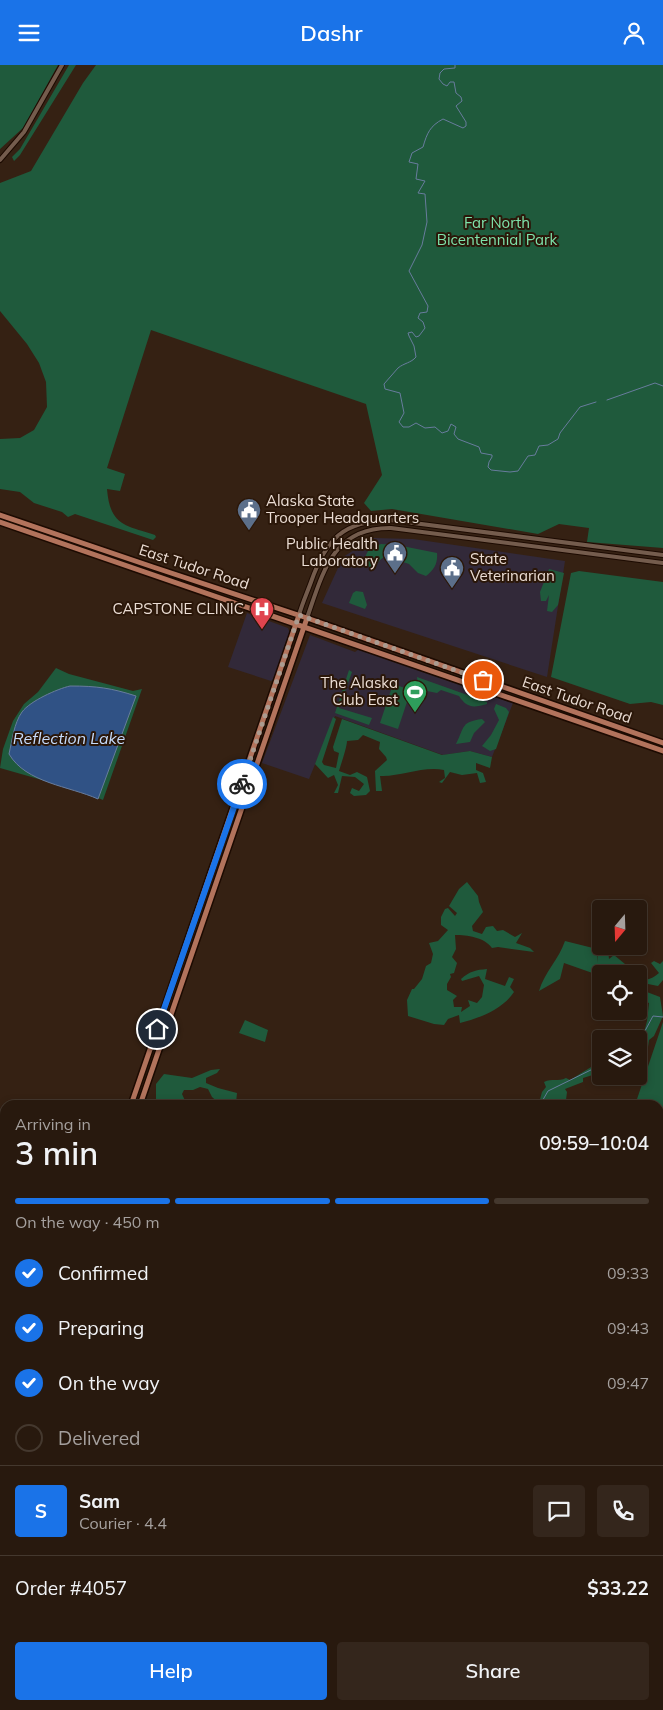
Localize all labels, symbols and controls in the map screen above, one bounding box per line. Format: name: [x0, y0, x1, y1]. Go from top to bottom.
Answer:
icon: menu: [15, 19, 43, 47]
text: Dashr: [300, 19, 363, 47]
icon: person: [620, 19, 648, 47]
park label: Far North Bicentennial Park: [437, 213, 558, 249]
place label: Alaska State Trooper Headquarters: [266, 491, 419, 527]
public building icon: Alaska State Trooper Headquarters: [236, 497, 262, 531]
place label: Public Health Laboratory: [286, 534, 378, 570]
street label: East Tudor Road: [137, 540, 252, 593]
public building icon: Public Health Laboratory: [382, 540, 408, 574]
place label: State Veterinarian: [470, 549, 555, 585]
public building icon: State Veterinarian: [439, 555, 465, 589]
hospital icon: CAPSTONE CLINIC: [249, 596, 275, 630]
place label: CAPSTONE CLINIC: [113, 599, 244, 618]
pin: [462, 659, 504, 701]
icon: bag: [469, 666, 497, 694]
street label: East Tudor Road: [520, 672, 634, 727]
place label: The Alaska Club East: [320, 673, 398, 709]
sports icon: The Alaska Club East: [402, 679, 428, 713]
water label: Reflection Lake: [13, 728, 126, 748]
courier: [217, 759, 267, 809]
icon: bike: [228, 770, 256, 798]
north arrow: [592, 900, 648, 955]
map controls: [592, 900, 647, 1085]
button: locate: [592, 965, 647, 1020]
pin: [136, 1008, 178, 1050]
icon: home: [143, 1015, 171, 1043]
button: layers: [592, 1030, 647, 1085]
text: Arriving in: [15, 1114, 91, 1134]
text: 09:59–10:04: [539, 1131, 649, 1155]
text: 3 min: [15, 1133, 98, 1173]
text: On the way · 450 m: [15, 1212, 160, 1232]
icon: check: [15, 1259, 43, 1287]
text: Confirmed: [58, 1261, 149, 1285]
text: 09:33: [607, 1263, 649, 1283]
icon: check: [15, 1314, 43, 1342]
text: Preparing: [58, 1316, 144, 1340]
text: 09:43: [607, 1318, 649, 1338]
icon: check: [15, 1369, 43, 1397]
text: On the way: [58, 1371, 160, 1395]
text: 09:47: [607, 1373, 649, 1393]
text: Delivered: [58, 1426, 140, 1450]
button: chat: [533, 1485, 585, 1537]
button: phone: [597, 1485, 649, 1537]
text: Sam: [79, 1489, 120, 1513]
text: S: [35, 1499, 47, 1523]
text: Courier · 4.4: [79, 1513, 167, 1533]
text: Order #4057: [15, 1576, 127, 1600]
text: $33.22: [587, 1576, 649, 1600]
button: Help: [15, 1642, 327, 1700]
button: Share: [337, 1642, 649, 1700]

